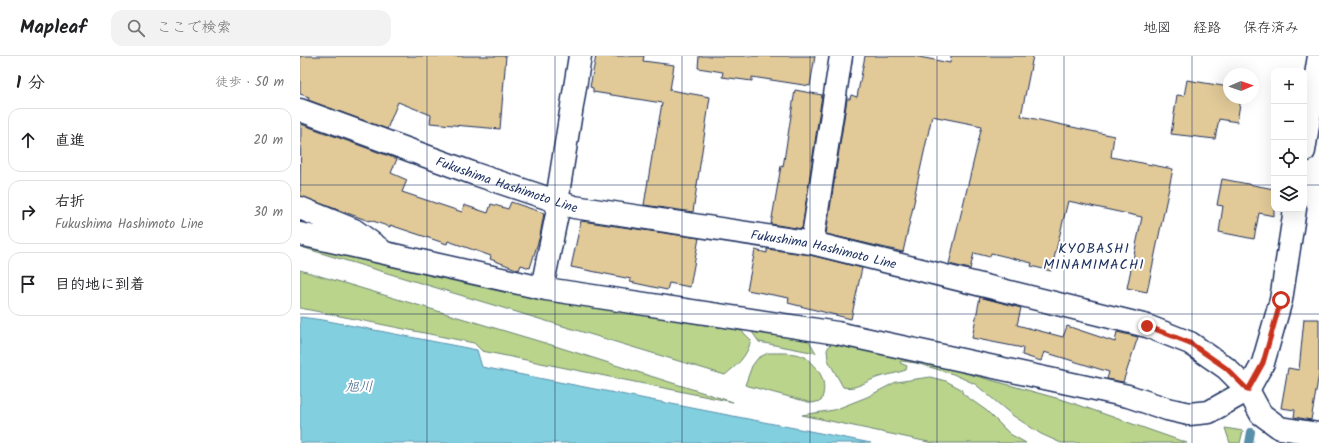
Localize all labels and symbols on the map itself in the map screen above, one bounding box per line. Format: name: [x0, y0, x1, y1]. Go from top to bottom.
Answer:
north arrow: [1223, 68, 1259, 104]
street label: Fukushima Hashimoto Line: [433, 152, 579, 219]
street label: Fukushima Hashimoto Line: [749, 225, 899, 276]
district label: KYOBASHI MINAMIMACHI: [1043, 238, 1145, 276]
route start: [1272, 291, 1290, 309]
route end: [1138, 317, 1156, 335]
water label: 旭川: [345, 376, 373, 398]

